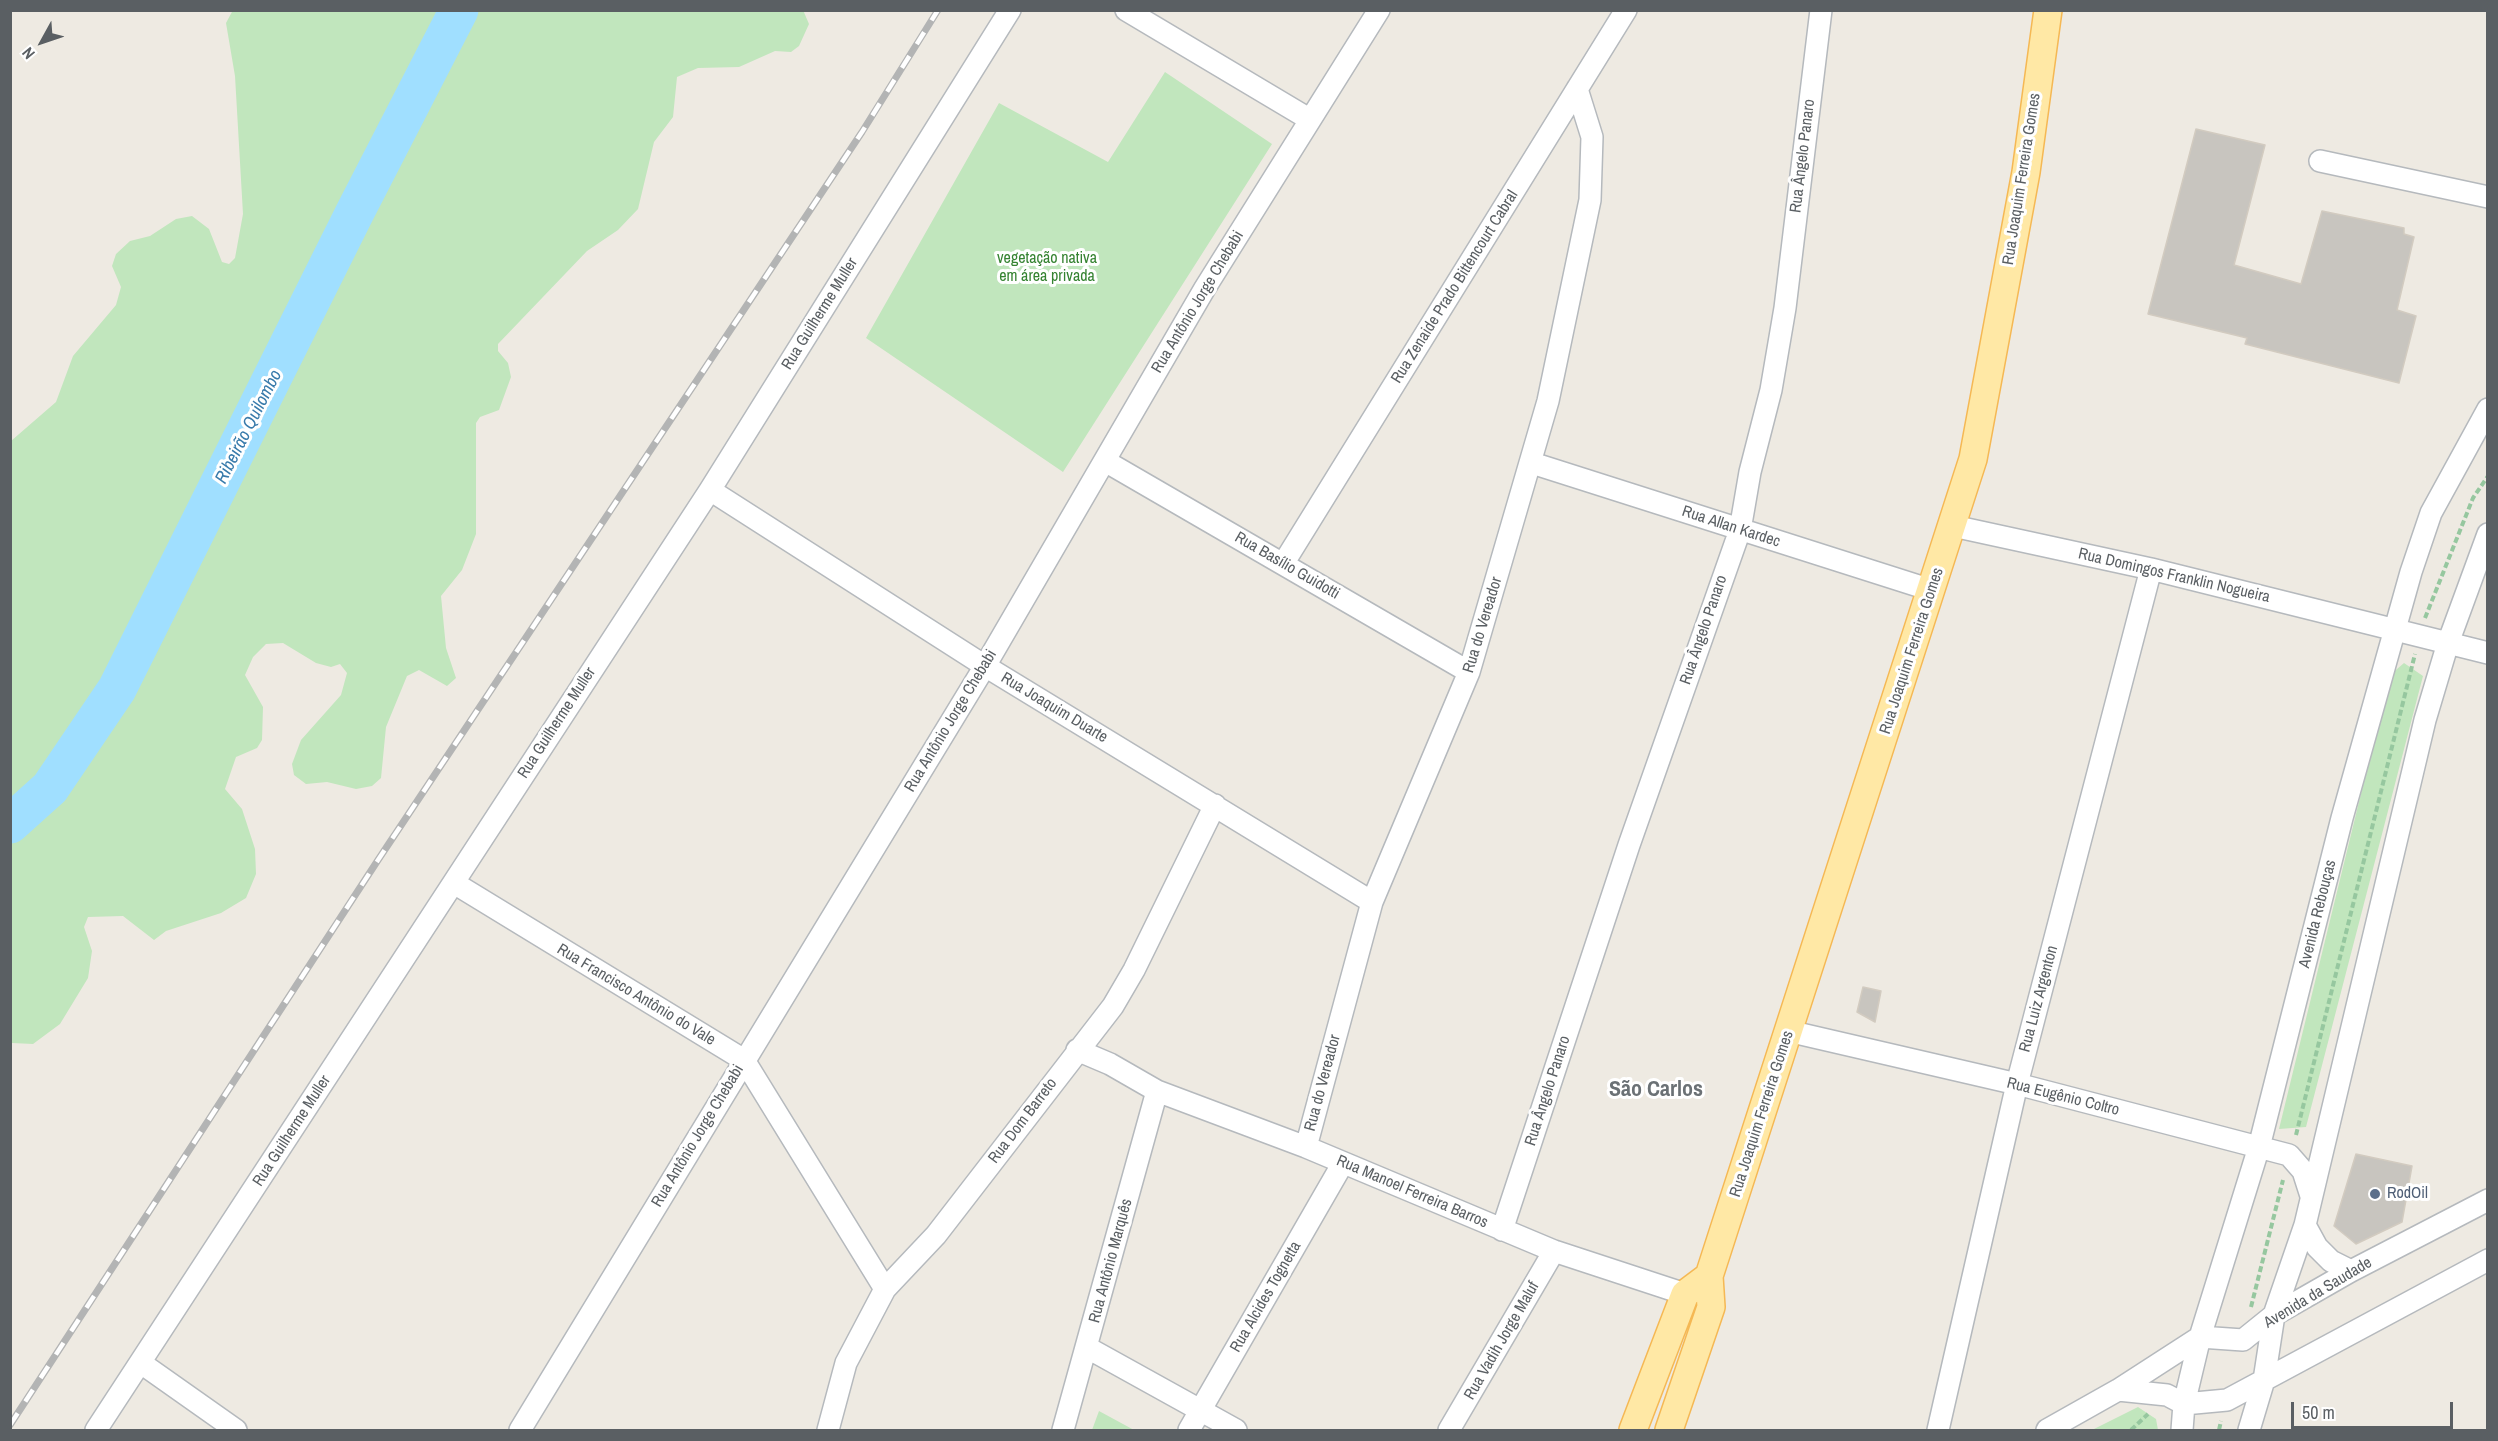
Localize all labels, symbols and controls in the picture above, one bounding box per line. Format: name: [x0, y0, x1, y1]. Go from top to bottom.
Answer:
north arrow: [12, 12, 72, 72]
text: N: [17, 43, 40, 64]
street label: Rua Joaquim Ferreira Gomes: [1999, 92, 2045, 266]
street label: Rua Ângelo Panaro: [1786, 98, 1820, 214]
street label: Rua Zenaide Prado Bittencourt Cabral: [1388, 187, 1522, 387]
street label: Rua Antônio Jorge Chebabi: [1148, 227, 1248, 377]
park label: vegetação nativa em área privada: [997, 249, 1097, 287]
street label: Rua Guilherme Muller: [778, 255, 862, 373]
water label: Ribeirão Quilombo: [211, 367, 287, 487]
street label: Rua Allan Kardec: [1679, 502, 1783, 552]
street label: Rua Basílio Guidotti: [1231, 528, 1343, 604]
street label: Rua Domingos Franklin Nogueira: [2076, 545, 2272, 607]
street label: Rua Joaquim Ferreira Gomes: [1876, 565, 1948, 737]
street label: Rua Ângelo Panaro: [1676, 573, 1732, 687]
street label: Rua do Vereador: [1459, 575, 1507, 675]
street label: Rua Antônio Jorge Chebabi: [901, 646, 1001, 796]
street label: Rua Guilherme Muller: [514, 664, 600, 782]
street label: Rua Joaquim Duarte: [997, 669, 1111, 747]
street label: Avenida Rebouças: [2295, 858, 2341, 970]
street label: Rua Francisco Antônio do Vale: [553, 940, 719, 1050]
street label: Rua Luiz Argenton: [2016, 944, 2062, 1054]
street label: Rua Joaquim Ferreira Gomes: [1726, 1028, 1798, 1200]
street label: Rua do Vereador: [1301, 1033, 1345, 1133]
street label: Rua Ângelo Panaro: [1521, 1034, 1575, 1148]
street label: Rua Antônio Jorge Chebabi: [648, 1061, 748, 1211]
street label: Rua Guilherme Muller: [249, 1072, 335, 1190]
street label: Rua Dom Barreto: [985, 1074, 1061, 1168]
street label: Rua Eugênio Coltro: [2005, 1074, 2121, 1120]
district label: São Carlos: [1609, 1077, 1703, 1103]
street label: Rua Manoel Ferreira Barros: [1333, 1151, 1491, 1233]
place label: RodOil: [2387, 1184, 2428, 1204]
marker: RodOil: [2368, 1187, 2382, 1201]
street label: Rua Antônio Marquês: [1085, 1197, 1137, 1325]
street label: Rua Alcides Tognetta: [1227, 1238, 1305, 1356]
street label: Avenida da Saudade: [2261, 1253, 2375, 1333]
street label: Rua Vadih Jorge Maluf: [1460, 1279, 1544, 1403]
scale bar: [2294, 1390, 2456, 1428]
text: 50 m: [2302, 1400, 2335, 1425]

